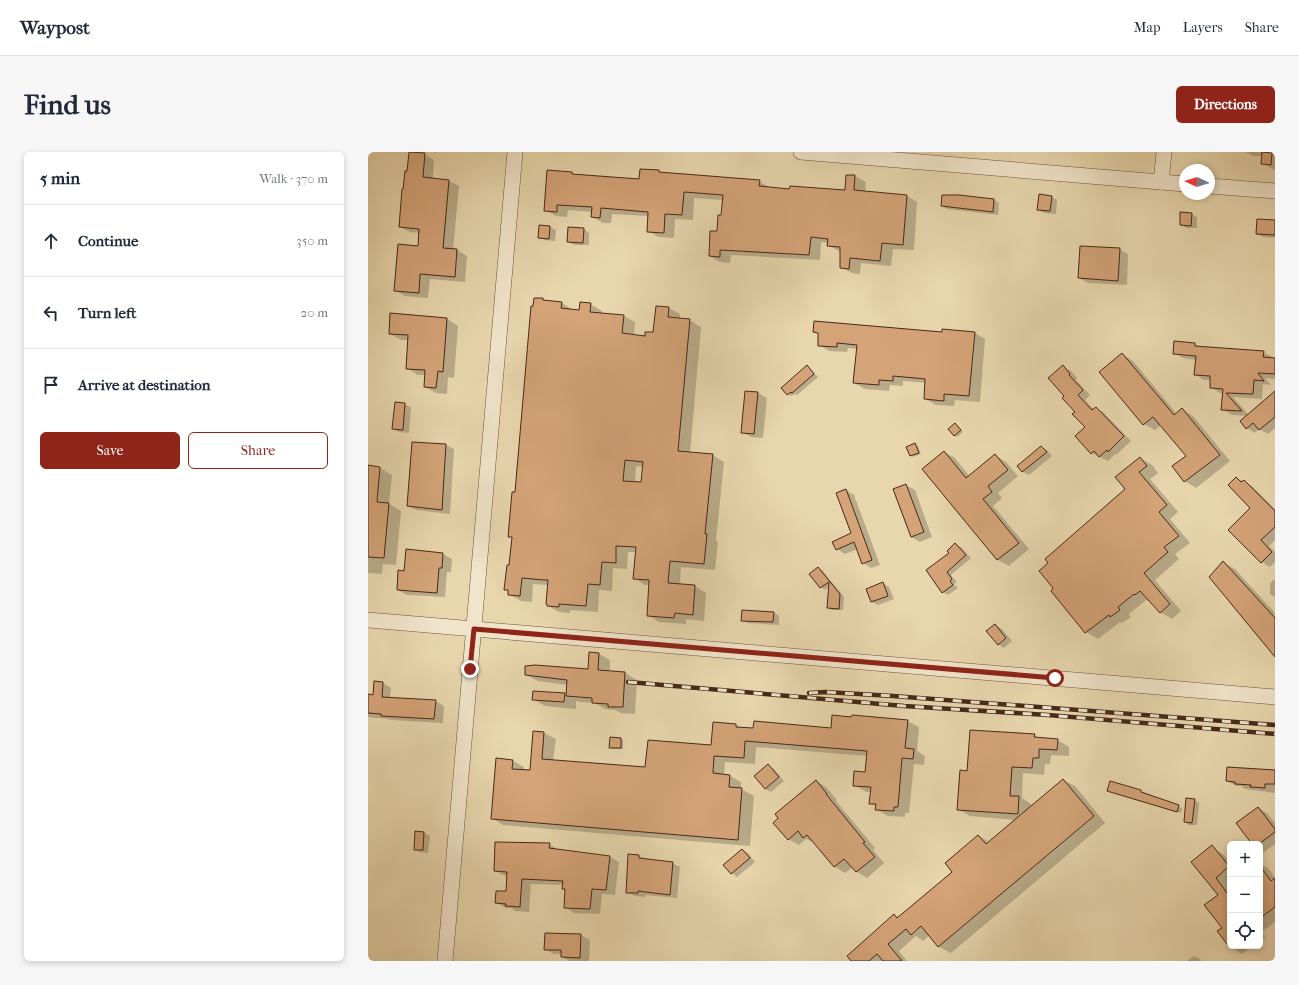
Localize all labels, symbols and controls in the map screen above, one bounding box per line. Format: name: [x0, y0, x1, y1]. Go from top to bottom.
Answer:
text: Waypost: [20, 17, 90, 39]
text: Map: [1134, 19, 1161, 36]
text: Layers: [1183, 19, 1223, 36]
text: Share: [1245, 19, 1279, 36]
button: Directions: [1176, 86, 1275, 123]
text: Find us: [24, 88, 111, 121]
north arrow: [1179, 164, 1215, 200]
text: 5 min: [40, 168, 80, 188]
text: Walk · 370 m: [259, 171, 328, 186]
icon: ahead: [40, 230, 62, 252]
text: Continue: [78, 232, 138, 250]
text: 350 m: [296, 233, 328, 248]
icon: left: [40, 302, 62, 324]
text: Turn left: [78, 304, 136, 322]
text: 20 m: [301, 305, 328, 320]
icon: arrive: [40, 374, 62, 396]
text: Arrive at destination: [78, 376, 210, 394]
button: Save: [40, 432, 180, 469]
button: Share: [188, 432, 328, 469]
route end: [461, 660, 479, 678]
route start: [1046, 669, 1064, 687]
map controls: [1227, 841, 1263, 949]
button: +: [1227, 841, 1263, 877]
button: −: [1227, 877, 1263, 913]
button: locate: [1227, 913, 1263, 949]

